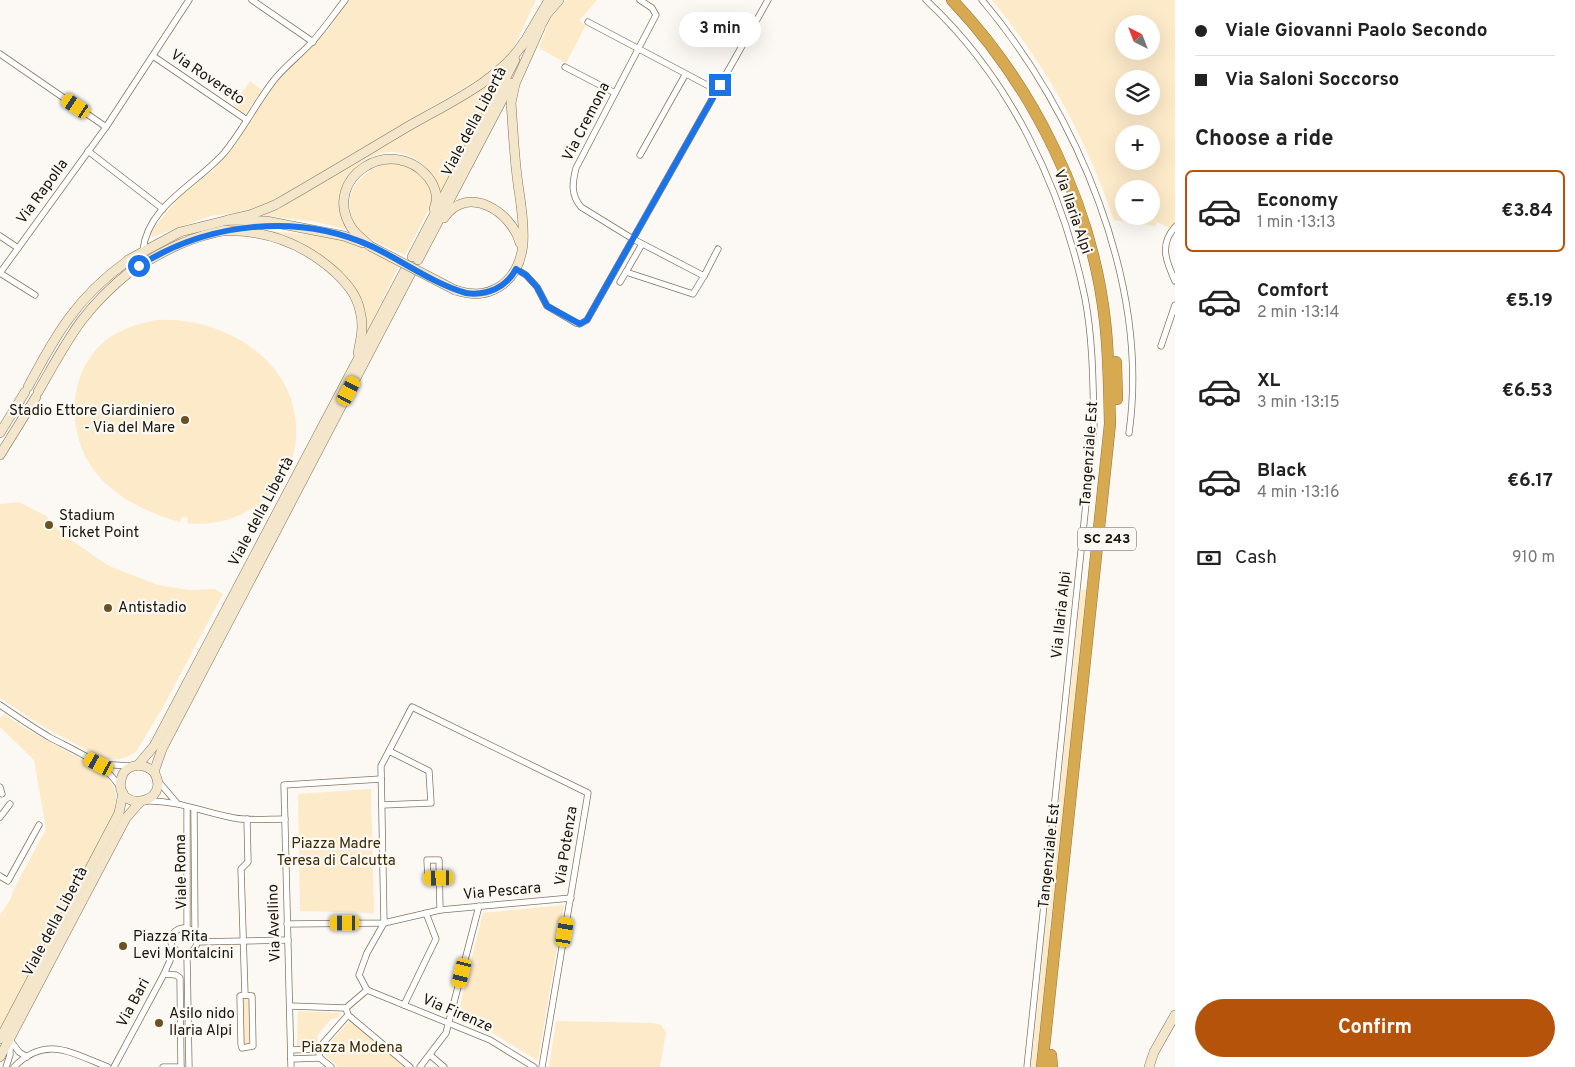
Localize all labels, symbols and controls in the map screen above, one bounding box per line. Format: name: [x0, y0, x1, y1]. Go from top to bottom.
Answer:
callout: 3 min: [679, 12, 761, 48]
north arrow: [1115, 15, 1160, 60]
map controls: [1115, 15, 1160, 225]
text: 3 min: [699, 19, 741, 39]
text: Viale Giovanni Paolo Secondo: [1225, 19, 1488, 43]
street label: Via Rovereto: [166, 46, 248, 110]
street label: Viale della Libertà: [438, 64, 512, 180]
text: Via Saloni Soccorso: [1225, 68, 1399, 92]
button: layers: [1115, 70, 1160, 115]
route end: [709, 74, 731, 96]
street label: Via Cremona: [559, 79, 615, 165]
car: [59, 91, 92, 121]
button: +: [1115, 125, 1160, 170]
text: Choose a ride: [1195, 126, 1333, 153]
street label: Via Rapolla: [13, 156, 73, 228]
street label: Via Ilaria Alpi: [1049, 167, 1095, 257]
button: −: [1115, 180, 1160, 225]
icon: car: [1197, 189, 1242, 234]
text: Economy: [1257, 189, 1338, 213]
text: €3.84: [1501, 199, 1553, 223]
text: 1 min · 13:13: [1257, 213, 1336, 233]
route start: [128, 255, 150, 277]
icon: car: [1197, 279, 1242, 324]
text: Comfort: [1257, 279, 1329, 303]
text: €5.19: [1505, 289, 1553, 313]
text: 2 min · 13:14: [1257, 303, 1339, 323]
icon: car: [1197, 369, 1242, 414]
text: XL: [1257, 369, 1280, 393]
car: [335, 374, 362, 408]
text: €6.53: [1502, 379, 1553, 403]
text: 3 min · 13:15: [1257, 393, 1340, 413]
street label: Tangenziale Est: [1077, 401, 1103, 507]
place label: Stadio Ettore Giardiniero - Via del Mare: [9, 402, 175, 438]
marker: Stadio Ettore Giardiniero - Via del Mare: [179, 414, 191, 426]
street label: Viale della Libertà: [225, 454, 299, 570]
icon: car: [1197, 459, 1242, 504]
text: Black: [1257, 459, 1307, 483]
text: €6.17: [1507, 469, 1553, 493]
text: 4 min · 13:16: [1257, 483, 1340, 503]
place label: Stadium Ticket Point: [59, 507, 139, 543]
marker: Stadium Ticket Point: [43, 519, 55, 531]
road number: SC 243: [1078, 528, 1136, 550]
icon: cash: [1195, 544, 1223, 572]
text: Cash: [1235, 546, 1277, 570]
text: 910 m: [1512, 548, 1555, 568]
street label: Via Ilaria Alpi: [1048, 570, 1076, 660]
place label: Antistadio: [118, 599, 187, 618]
marker: Antistadio: [102, 602, 114, 614]
car: [82, 750, 115, 778]
street label: Tangenziale Est: [1035, 802, 1065, 910]
street label: Via Potenza: [551, 805, 583, 887]
street label: Viale Roma: [172, 834, 192, 910]
park label: Piazza Madre Teresa di Calcutta: [276, 835, 396, 871]
street label: Viale della Libertà: [19, 864, 93, 980]
car: [423, 870, 454, 886]
street label: Via Pescara: [462, 879, 542, 905]
street label: Via Avellino: [264, 884, 286, 962]
car: [330, 916, 360, 931]
car: [555, 916, 574, 948]
place label: Piazza Rita Levi Montalcini: [133, 928, 234, 964]
marker: Piazza Rita Levi Montalcini: [117, 940, 129, 952]
car: [451, 957, 472, 989]
street label: Via Bari: [113, 975, 155, 1031]
street label: Via Firenze: [419, 991, 495, 1037]
button: Confirm: [1195, 999, 1555, 1057]
place label: Asilo nido Ilaria Alpi: [169, 1005, 235, 1041]
marker: Asilo nido Ilaria Alpi: [153, 1017, 165, 1029]
park label: Piazza Modena: [301, 1039, 403, 1058]

